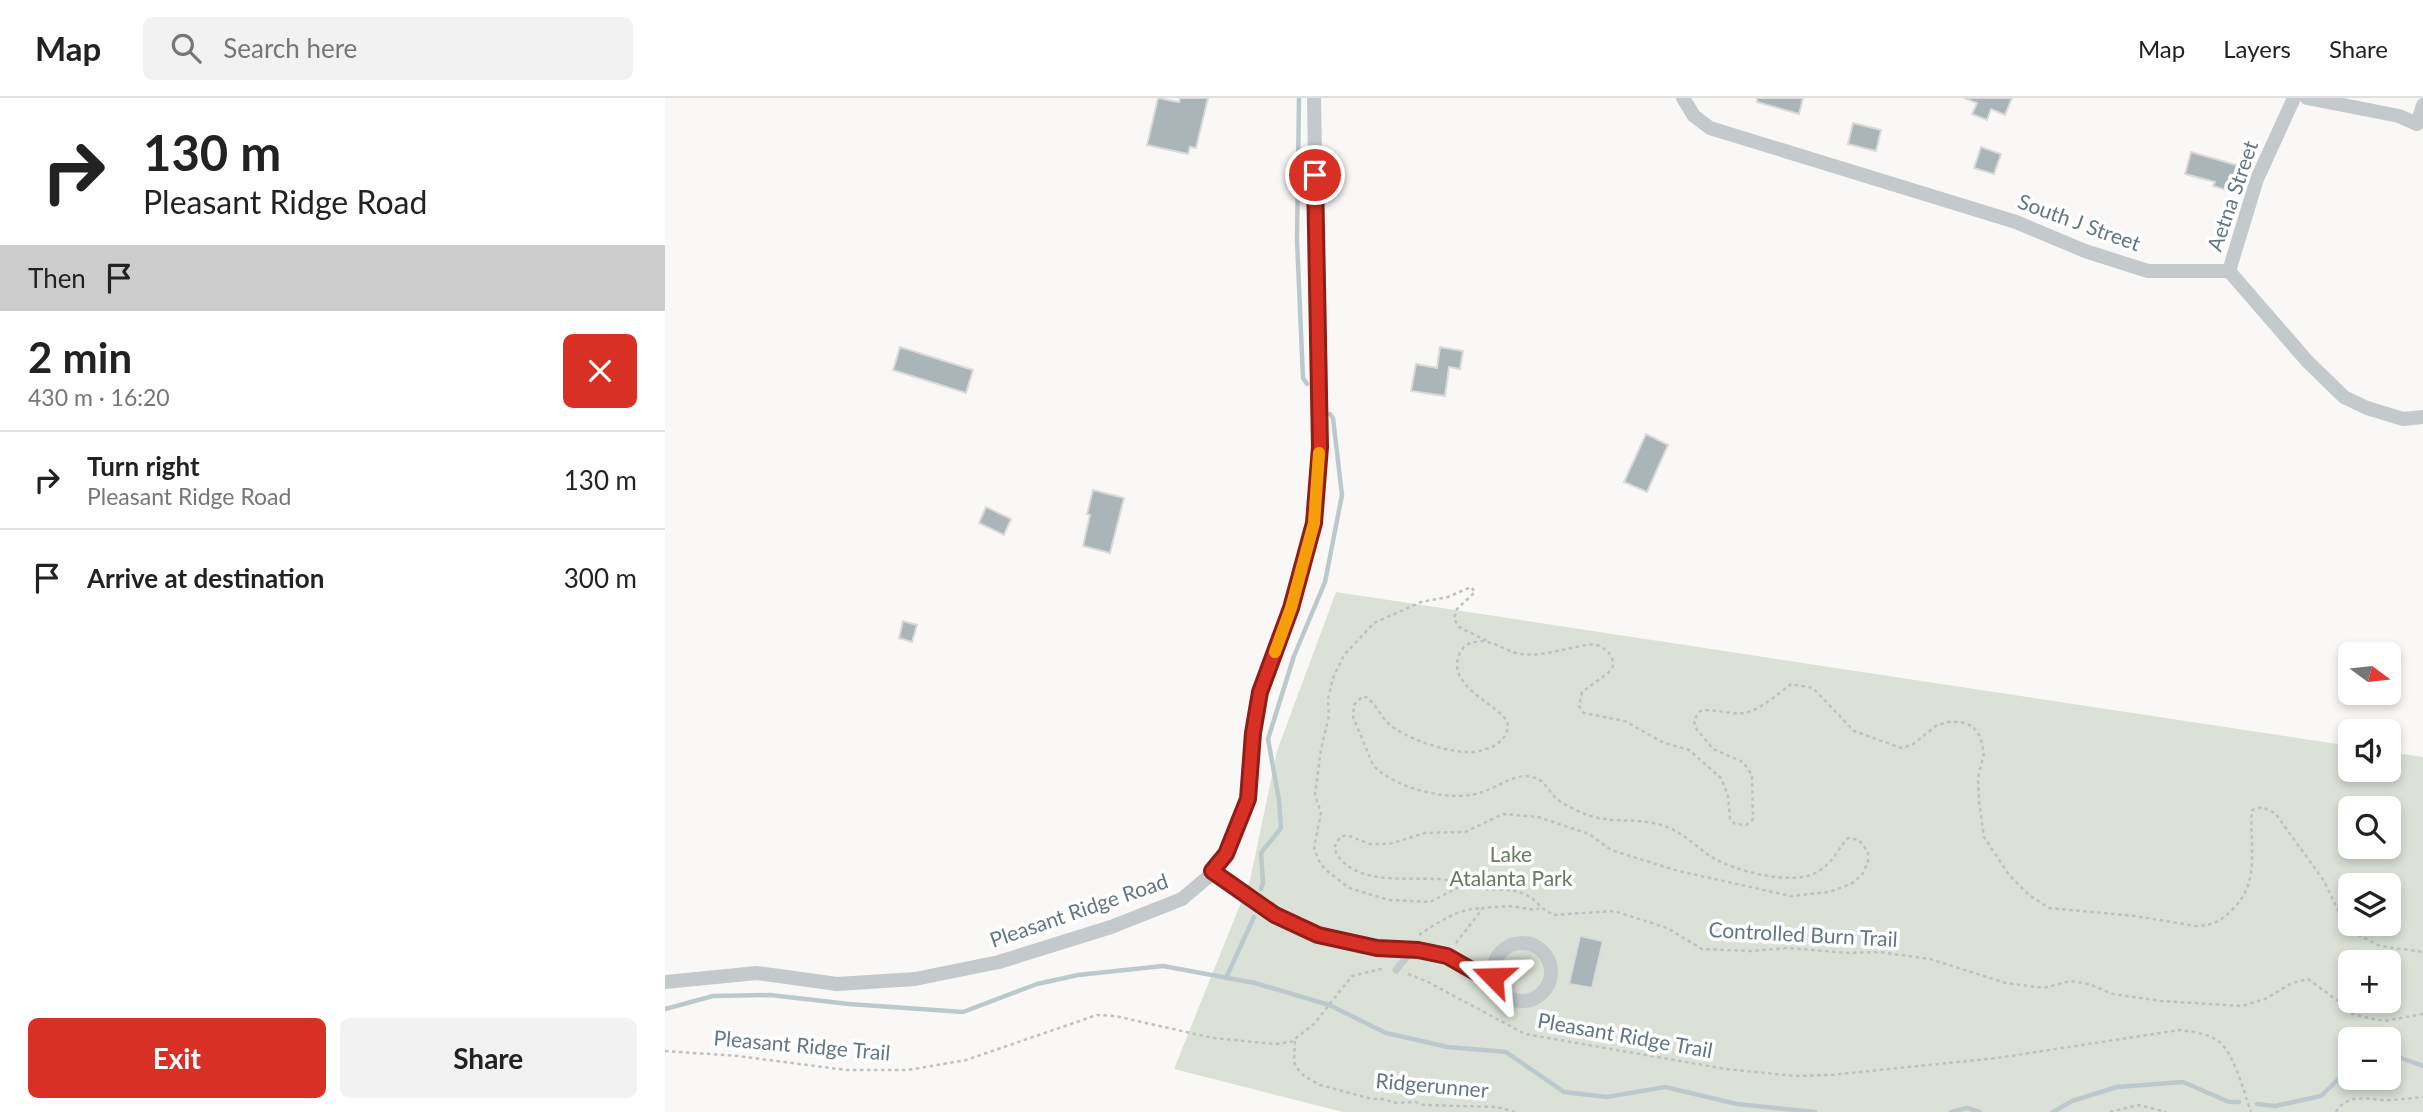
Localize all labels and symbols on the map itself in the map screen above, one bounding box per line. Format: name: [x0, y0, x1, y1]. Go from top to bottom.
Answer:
street label: Aetna Street: [2201, 136, 2262, 254]
pin: [1285, 145, 1345, 205]
street label: South J Street: [2015, 188, 2145, 255]
north arrow: [2338, 642, 2401, 705]
park label: Lake Atalanta Park: [1450, 841, 1573, 890]
street label: Pleasant Ridge Road: [986, 867, 1171, 952]
street label: Controlled Burn Trail: [1708, 916, 1898, 951]
position arrow: [1456, 940, 1530, 1014]
street label: Pleasant Ridge Trail: [1536, 1007, 1715, 1062]
street label: Pleasant Ridge Trail: [713, 1024, 892, 1065]
street label: Ridgerunner: [1375, 1067, 1490, 1102]

